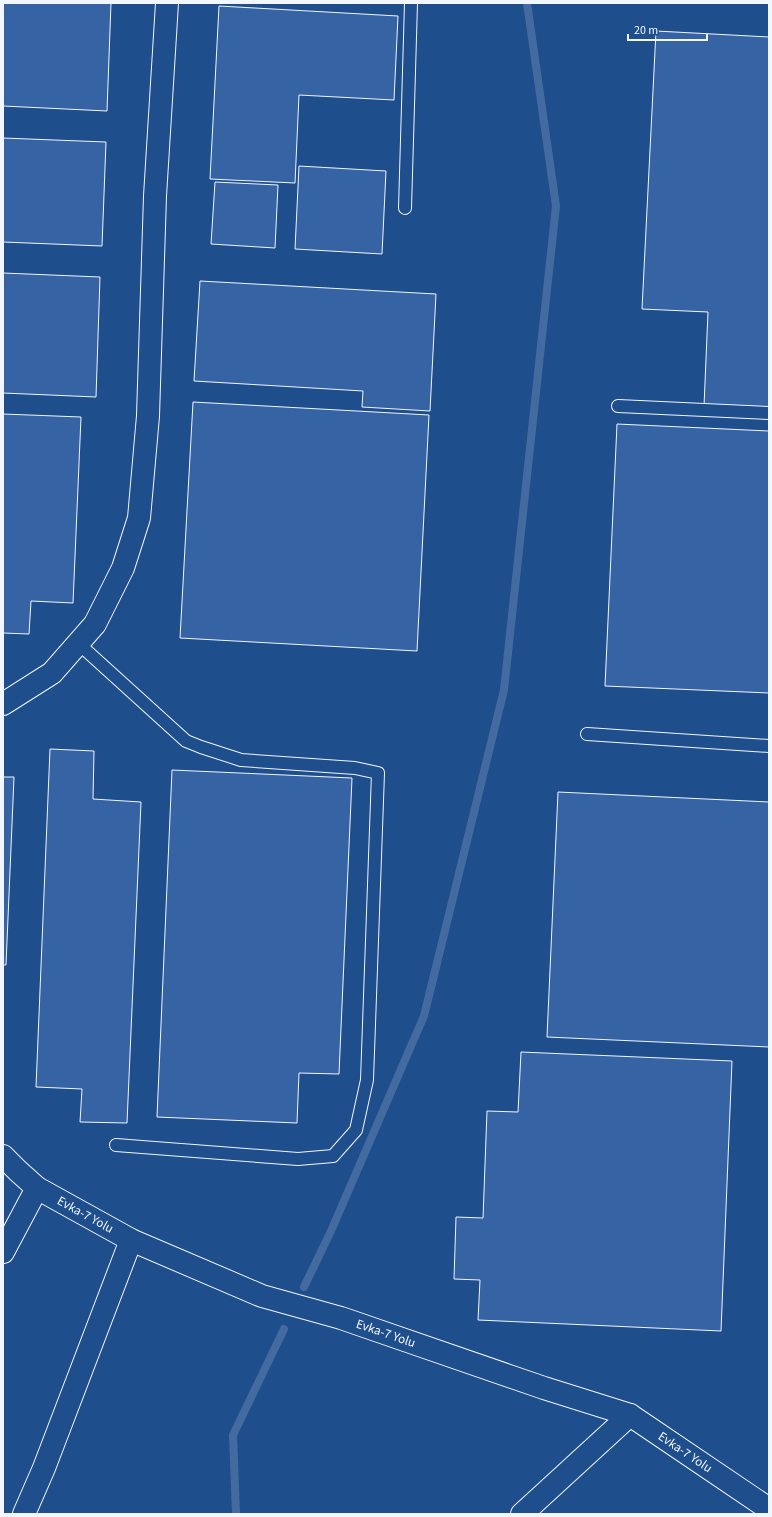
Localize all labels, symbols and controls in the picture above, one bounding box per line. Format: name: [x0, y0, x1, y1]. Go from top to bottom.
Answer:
scale bar: [628, 16, 707, 42]
text: 20 m: [634, 22, 658, 39]
street label: Evka-7 Yolu: [54, 1192, 117, 1238]
street label: Evka-7 Yolu: [354, 1315, 418, 1352]
street label: Evka-7 Yolu: [654, 1427, 716, 1477]

